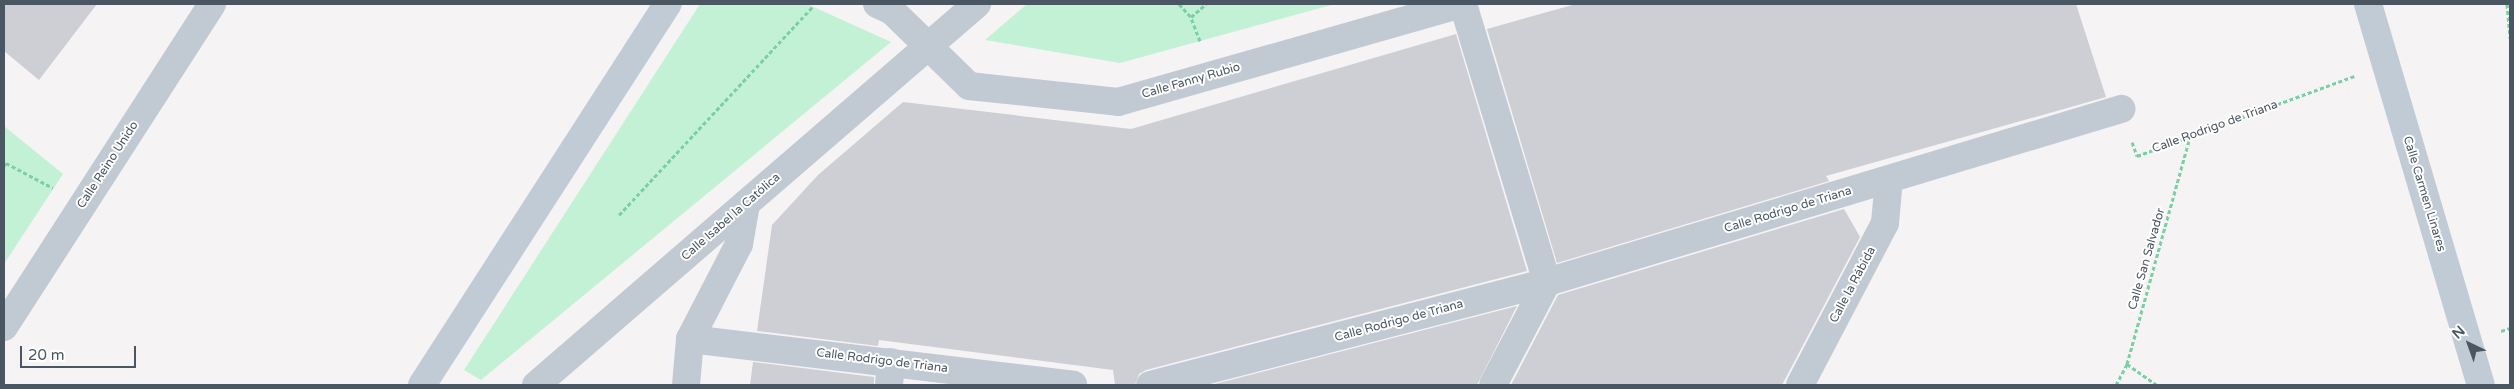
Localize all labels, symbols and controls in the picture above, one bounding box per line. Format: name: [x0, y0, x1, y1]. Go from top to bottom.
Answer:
street label: Calle Fanny Rubio: [1140, 60, 1242, 102]
street label: Calle Rodrigo de Triana: [2150, 98, 2280, 156]
street label: Calle Reino Unido: [74, 119, 142, 211]
street label: Calle Carmen Linares: [2400, 135, 2448, 253]
street label: Calle Isabel la Católica: [679, 170, 783, 264]
street label: Calle Rodrigo de Triana: [1723, 184, 1853, 236]
street label: Calle San Salvador: [2126, 206, 2168, 312]
street label: Calle la Rábida: [1827, 245, 1879, 325]
street label: Calle Rodrigo de Triana: [1333, 297, 1465, 345]
north arrow: [2444, 319, 2494, 369]
text: N: [2449, 322, 2468, 343]
scale bar: [22, 336, 139, 368]
text: 20 m: [28, 346, 65, 364]
street label: Calle Rodrigo de Triana: [815, 346, 949, 376]

